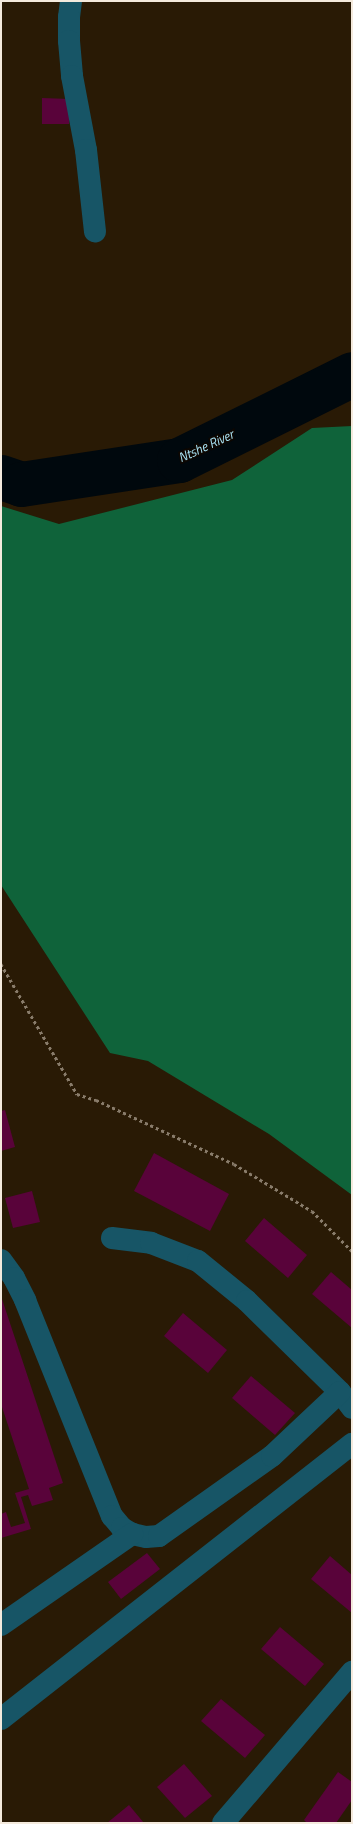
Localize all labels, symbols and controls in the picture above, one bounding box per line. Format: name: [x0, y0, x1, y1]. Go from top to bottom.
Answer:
water label: Ntshe River: [176, 426, 236, 466]

